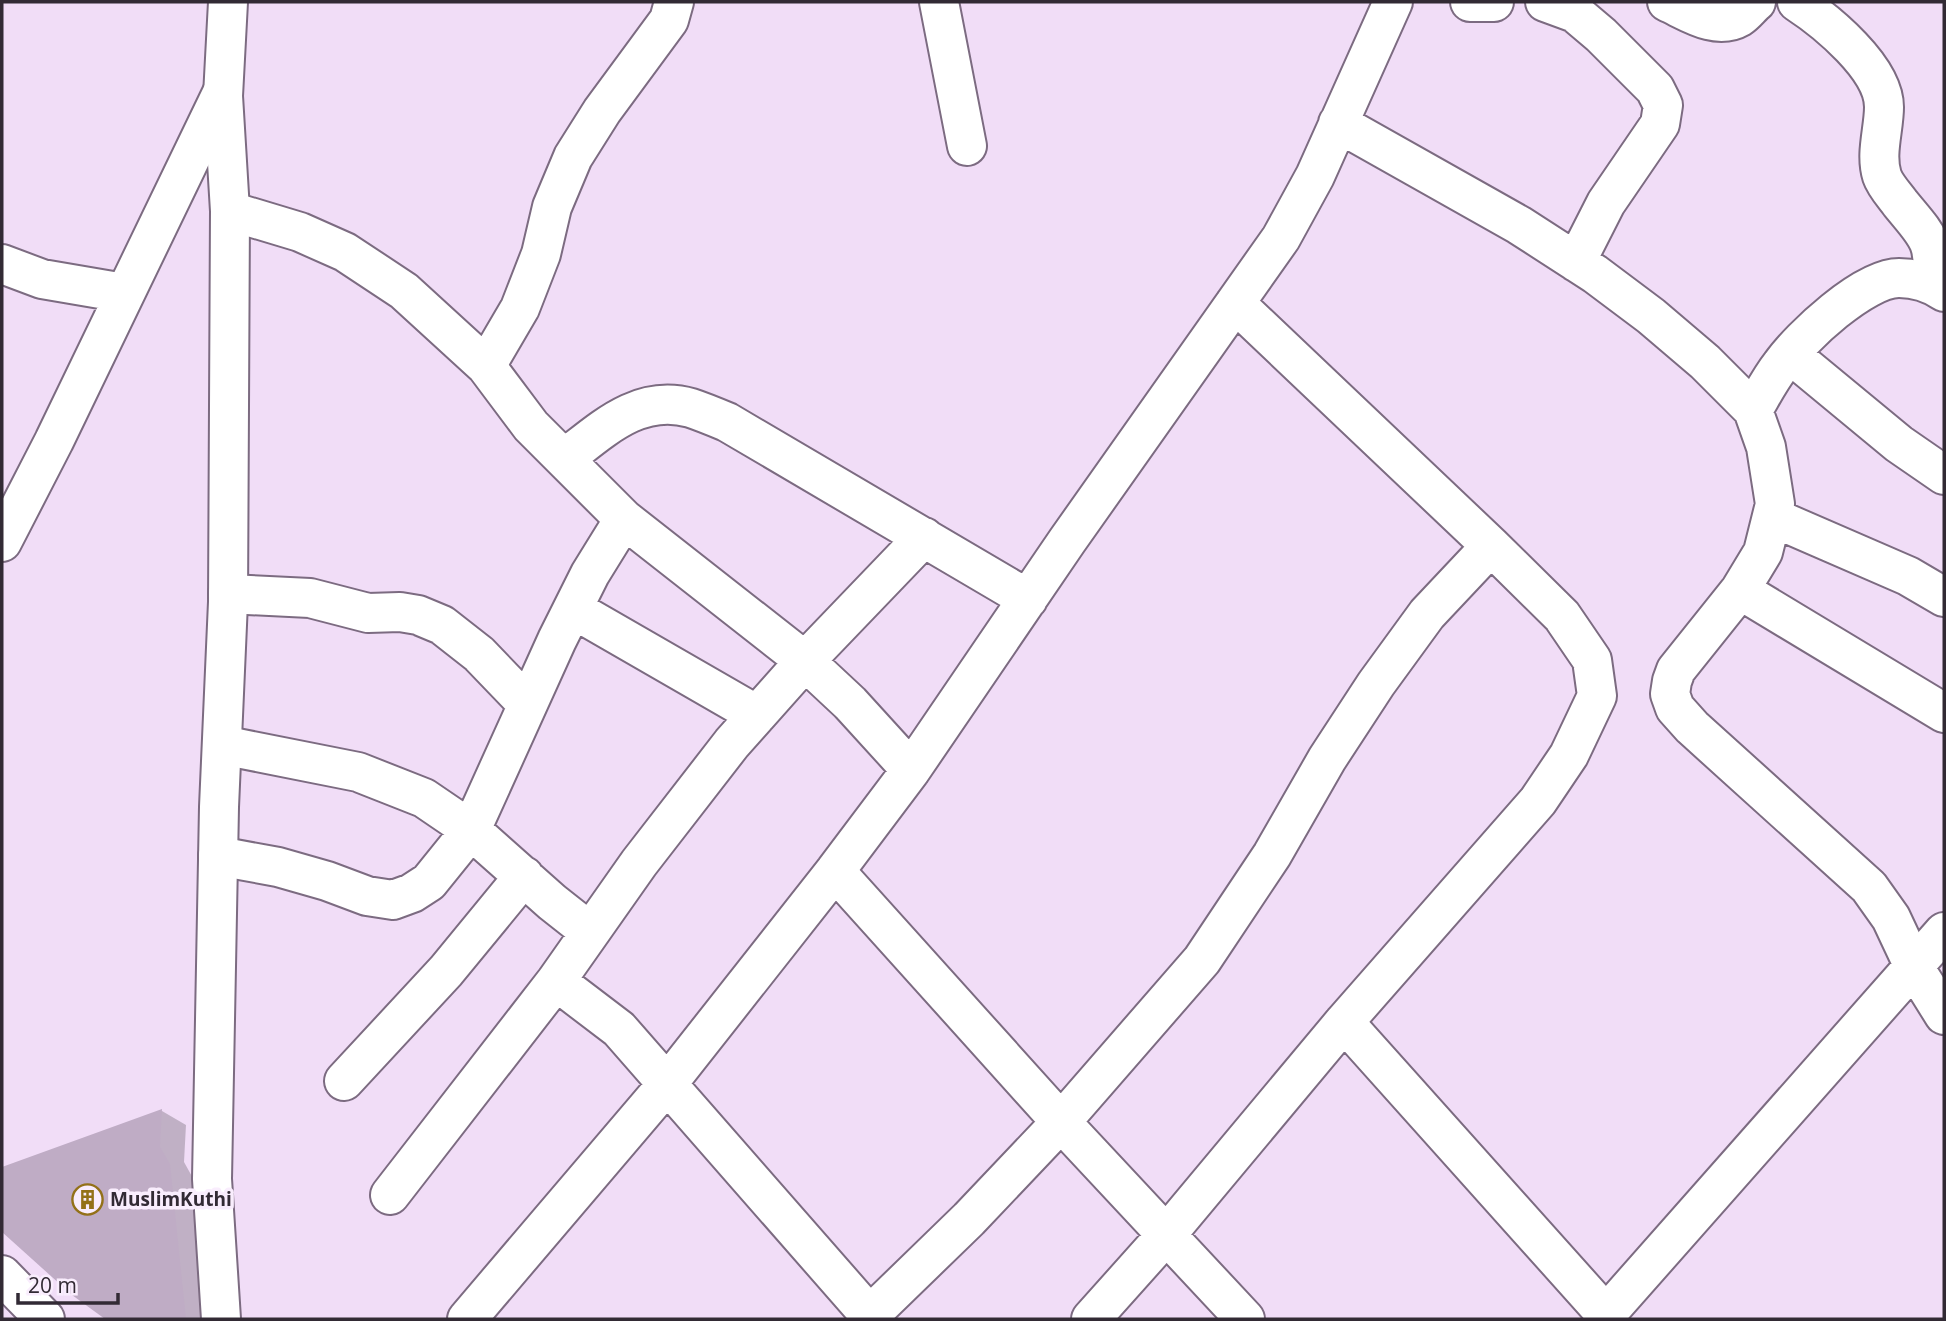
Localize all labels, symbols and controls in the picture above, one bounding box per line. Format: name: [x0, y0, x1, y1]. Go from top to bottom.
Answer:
building icon: MuslimKuthi: [70, 1182, 104, 1216]
place label: MuslimKuthi: [110, 1186, 232, 1212]
scale bar: [18, 1262, 117, 1306]
text: 20 m: [28, 1271, 77, 1299]

